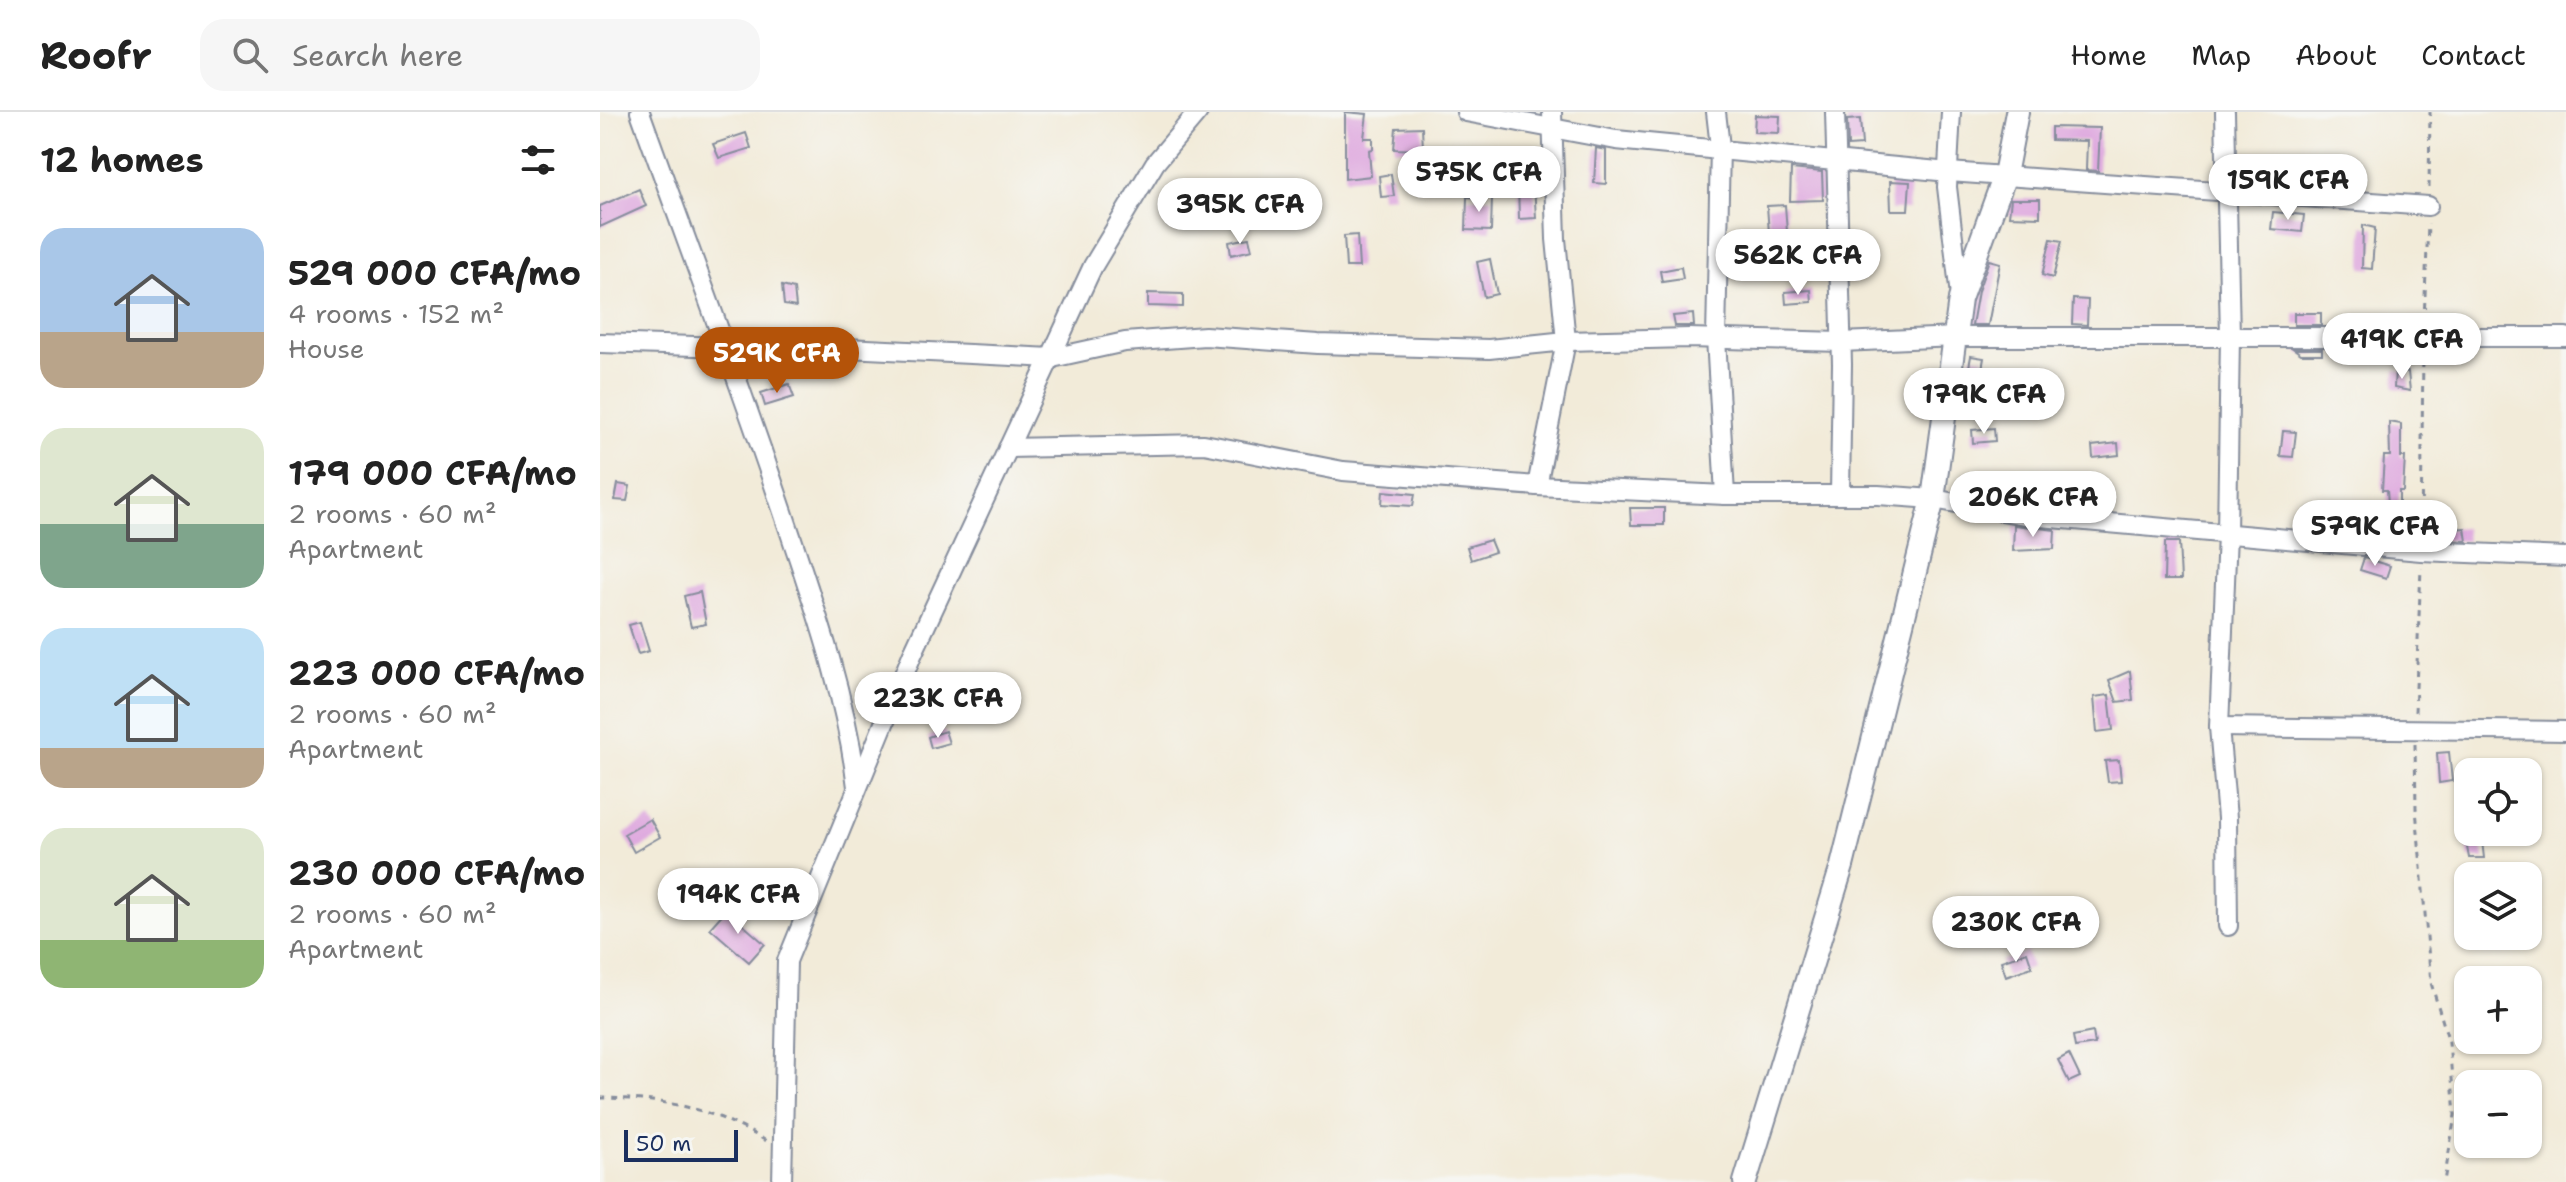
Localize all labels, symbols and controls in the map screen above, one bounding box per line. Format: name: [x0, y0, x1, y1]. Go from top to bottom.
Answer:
search box: [200, 19, 760, 91]
text: Roofr: [40, 30, 152, 81]
icon: search: [228, 33, 272, 77]
text: Search here: [292, 35, 463, 76]
text: Home: [2070, 36, 2147, 74]
text: Map: [2191, 36, 2251, 74]
text: About: [2295, 36, 2377, 74]
text: Contact: [2421, 36, 2526, 74]
text: 12 homes: [40, 137, 204, 183]
icon: filters: [516, 138, 560, 182]
pin: 575K CFA: [1396, 146, 1562, 214]
text: 575K CFA: [1416, 154, 1542, 189]
pin: 159K CFA: [2205, 154, 2371, 222]
text: 159K CFA: [2227, 162, 2349, 197]
pin: 395K CFA: [1157, 178, 1323, 246]
text: 395K CFA: [1175, 186, 1305, 221]
pin: 562K CFA: [1715, 229, 1881, 297]
text: 562K CFA: [1733, 237, 1863, 272]
text: 529 000 CFA/mo: [288, 250, 581, 296]
icon: home: [104, 260, 200, 356]
text: 4 rooms · 152 m²: [288, 296, 504, 331]
pin: 419K CFA: [2319, 313, 2485, 381]
text: 419K CFA: [2340, 321, 2464, 356]
pin: 529K CFA: [694, 327, 860, 395]
text: House: [288, 331, 364, 366]
text: 529K CFA: [713, 335, 841, 370]
pin: 179K CFA: [1901, 368, 2067, 436]
text: 179K CFA: [1922, 376, 2046, 411]
text: 179 000 CFA/mo: [288, 450, 577, 496]
icon: home: [104, 460, 200, 556]
pin: 206K CFA: [1950, 471, 2116, 539]
text: 206K CFA: [1967, 479, 2099, 514]
text: 2 rooms · 60 m²: [288, 496, 497, 531]
pin: 579K CFA: [2292, 500, 2458, 568]
text: 579K CFA: [2310, 508, 2440, 543]
text: Apartment: [288, 531, 424, 566]
text: 223 000 CFA/mo: [288, 650, 585, 696]
icon: home: [104, 660, 200, 756]
pin: 223K CFA: [855, 672, 1021, 740]
text: 223K CFA: [872, 680, 1004, 715]
text: 2 rooms · 60 m²: [288, 696, 497, 731]
text: Apartment: [288, 731, 424, 766]
map controls: [2454, 758, 2542, 1158]
button: locate: [2454, 758, 2542, 846]
text: 230 000 CFA/mo: [288, 850, 585, 896]
icon: home: [104, 860, 200, 956]
button: layers: [2454, 862, 2542, 950]
pin: 194K CFA: [655, 868, 821, 936]
text: 194K CFA: [676, 876, 800, 911]
text: 2 rooms · 60 m²: [288, 896, 497, 931]
pin: 230K CFA: [1933, 896, 2099, 964]
text: 230K CFA: [1950, 904, 2082, 939]
text: Apartment: [288, 931, 424, 966]
button: +: [2454, 966, 2542, 1054]
button: −: [2454, 1070, 2542, 1158]
scale bar: [624, 1126, 738, 1162]
text: 50 m: [636, 1129, 691, 1158]

